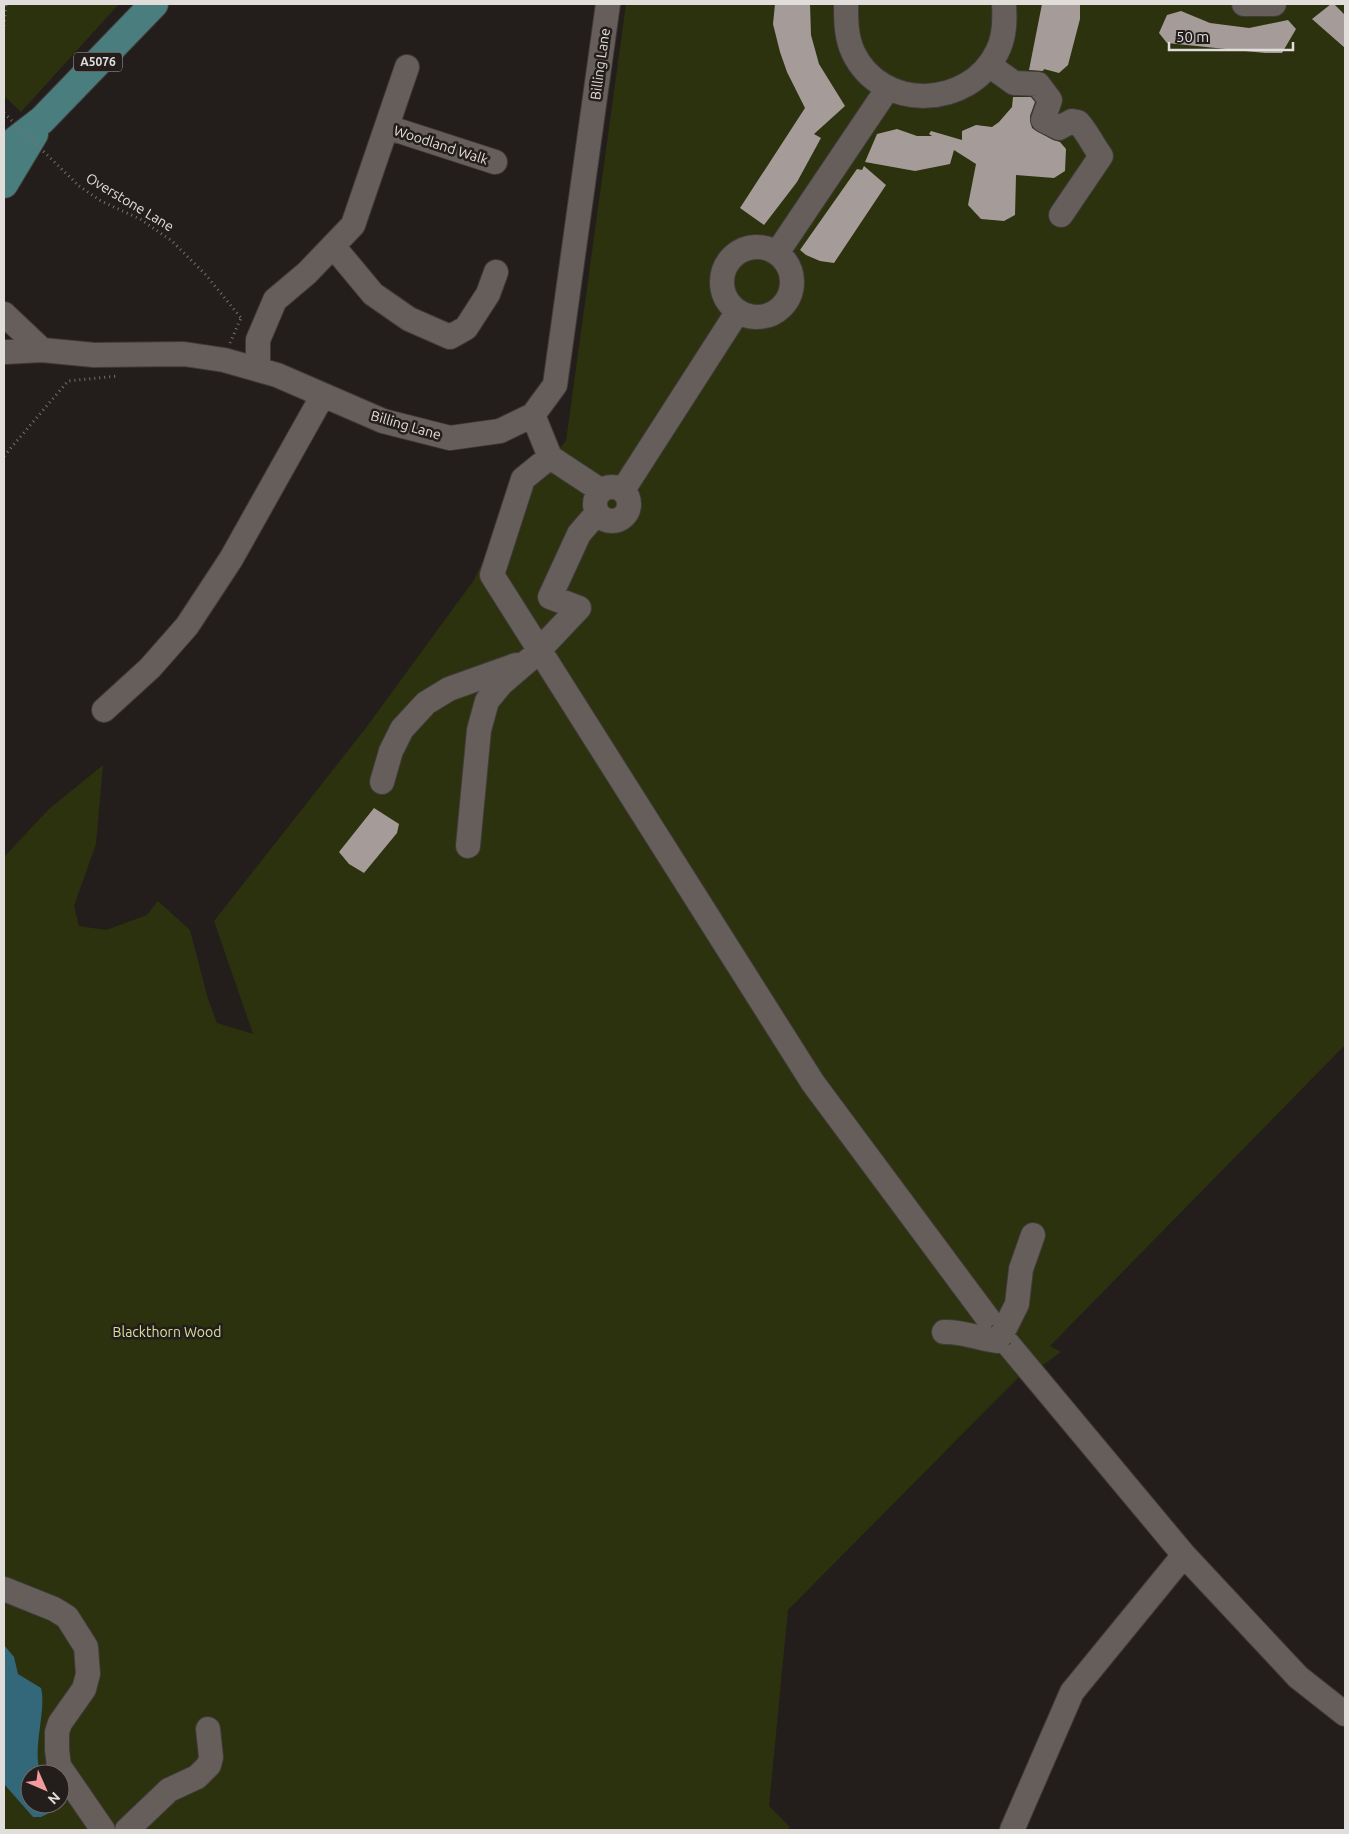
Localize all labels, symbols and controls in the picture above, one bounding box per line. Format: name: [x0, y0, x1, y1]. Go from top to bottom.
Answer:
scale bar: [1169, 20, 1293, 52]
street label: Billing Lane: [587, 27, 613, 101]
text: 50 m: [1176, 28, 1209, 45]
road number: A5076: [74, 52, 122, 72]
street label: Woodland Walk: [392, 122, 490, 168]
street label: Overstone Lane: [83, 170, 177, 234]
street label: Billing Lane: [369, 407, 443, 443]
park label: Blackthorn Wood: [113, 1324, 221, 1340]
north arrow: [20, 1764, 70, 1814]
text: N: [45, 1789, 64, 1808]

